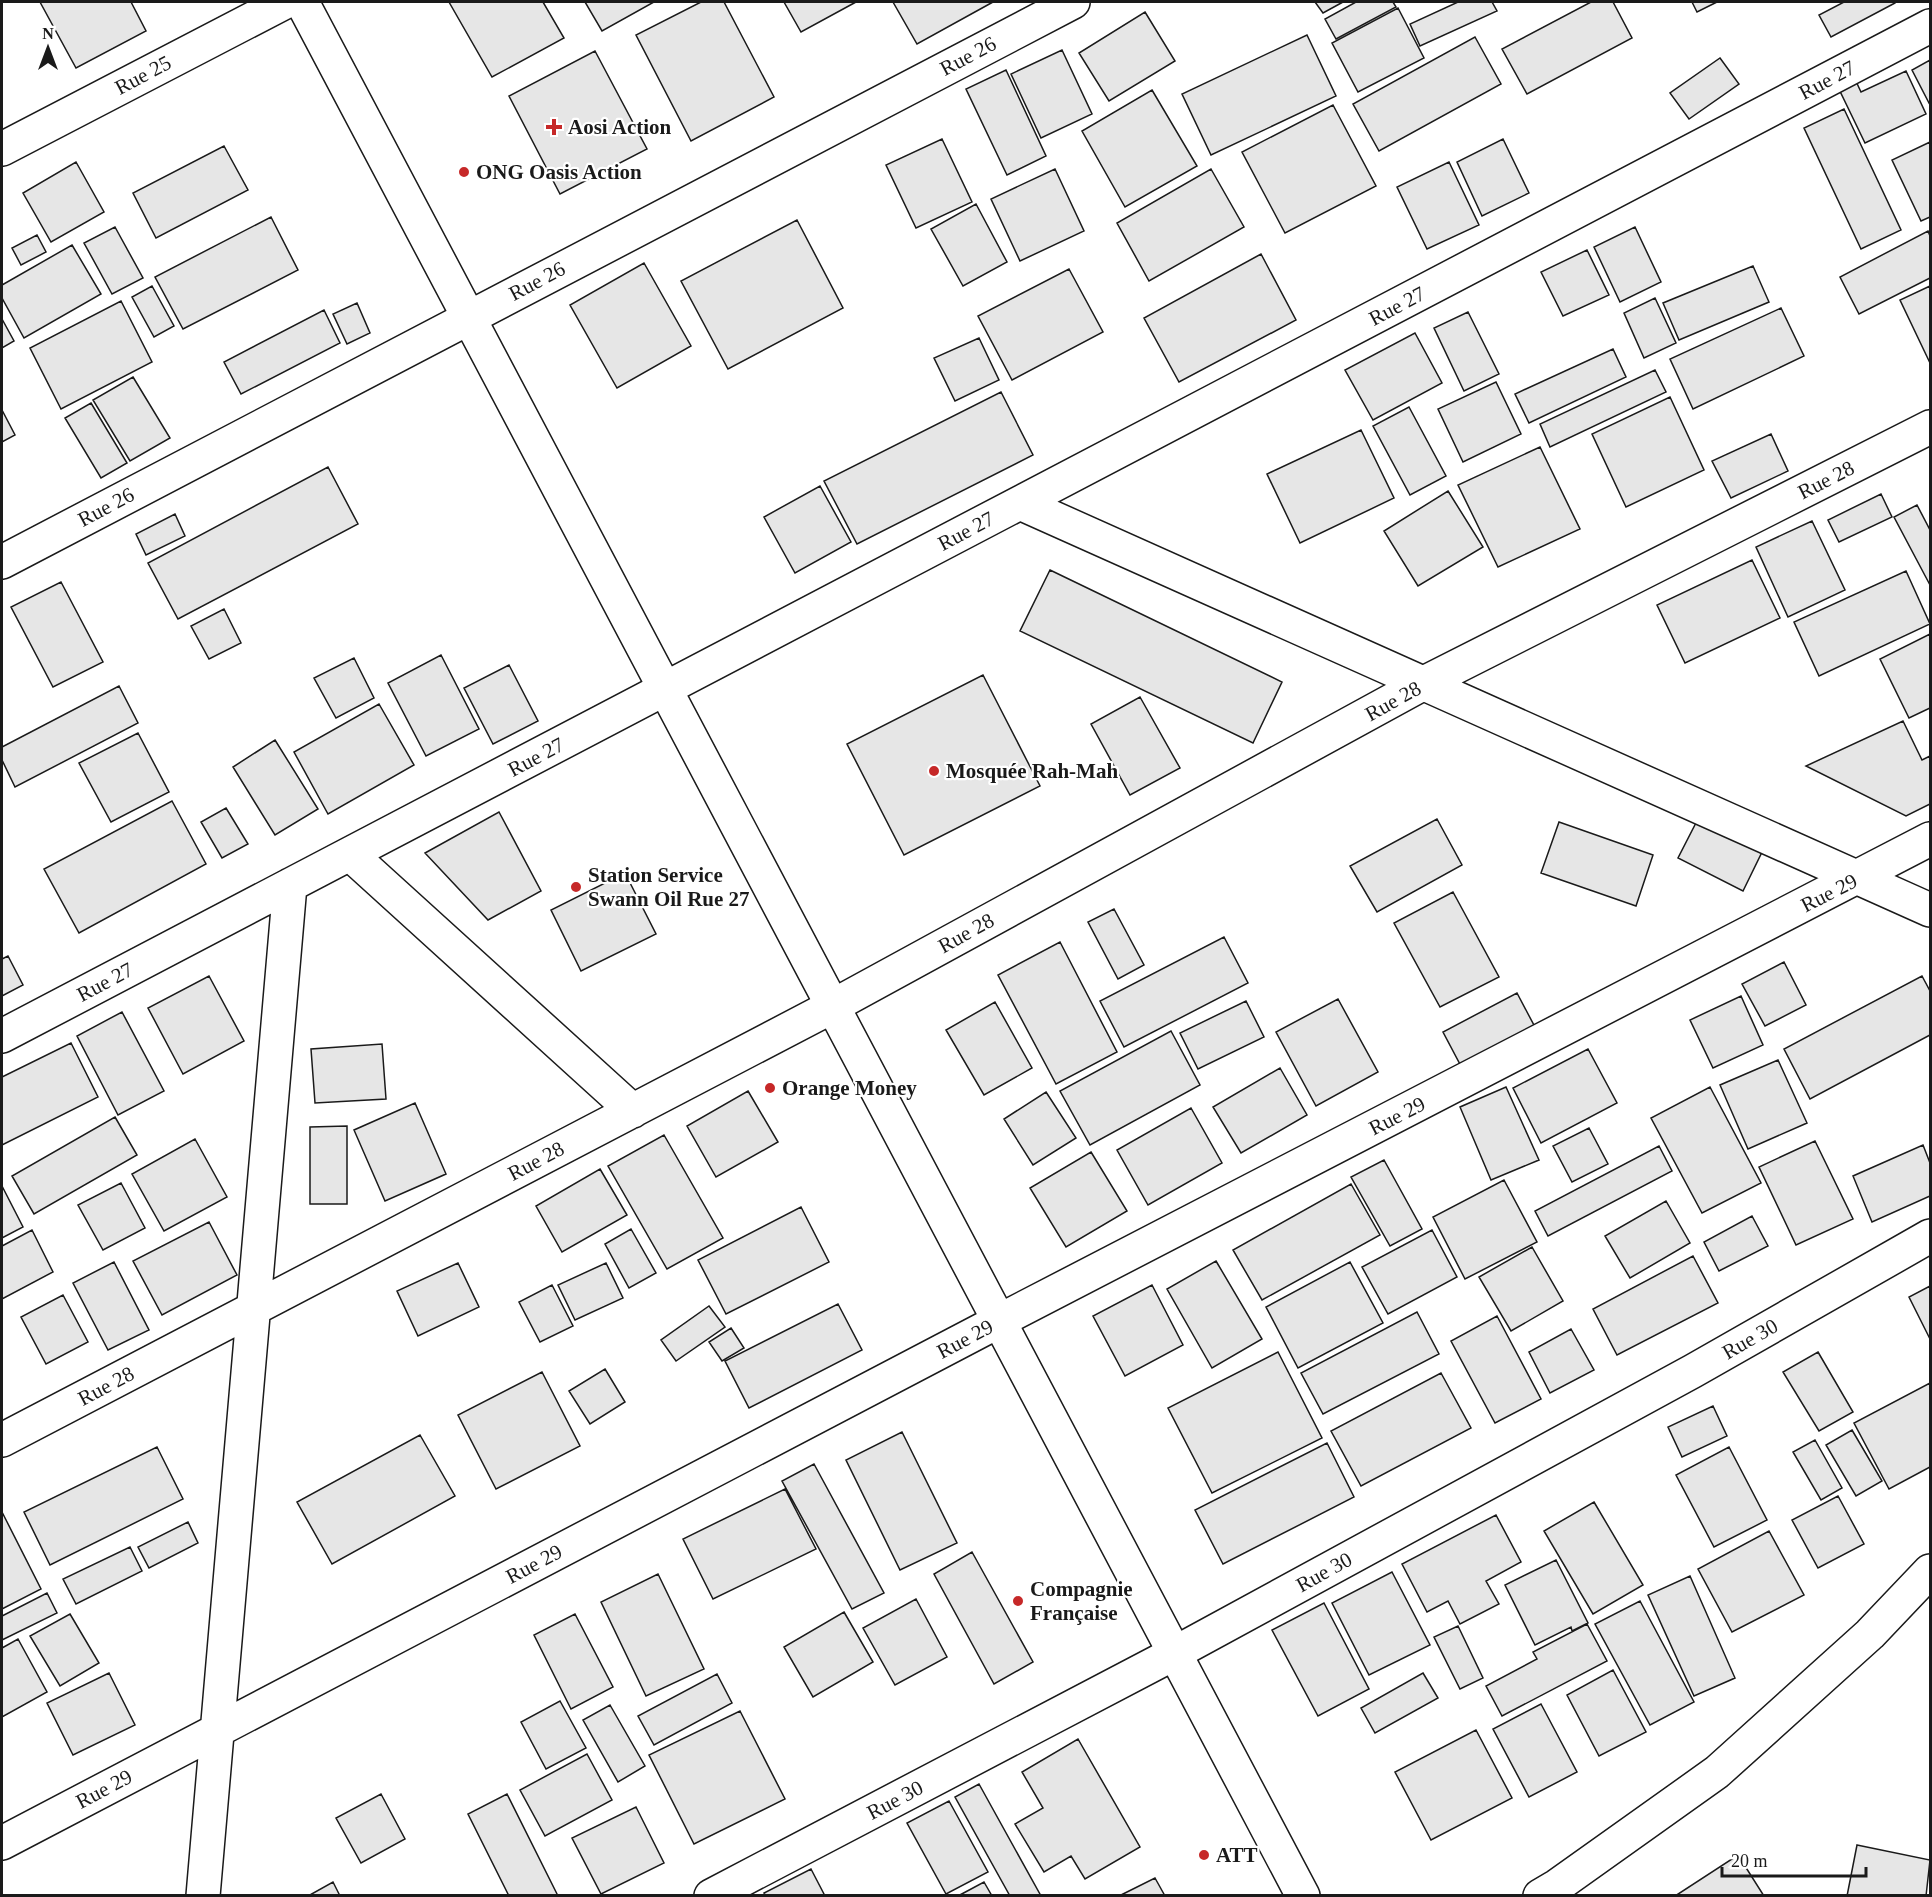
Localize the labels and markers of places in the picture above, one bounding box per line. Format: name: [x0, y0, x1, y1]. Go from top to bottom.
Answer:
place label: Aosi Action: [568, 115, 672, 139]
marker: Aosi Action: [545, 118, 563, 136]
place label: ONG Oasis Action: [476, 160, 642, 184]
marker: ONG Oasis Action: [457, 165, 471, 179]
place label: Mosquée Rah-Mah: [946, 759, 1118, 783]
marker: Mosquée Rah-Mah: [927, 764, 941, 778]
place label: Station Service Swann Oil Rue 27: [588, 863, 750, 911]
marker: Station Service Swann Oil Rue 27: [569, 880, 583, 894]
place label: Orange Money: [782, 1076, 917, 1100]
marker: Orange Money: [763, 1081, 777, 1095]
place label: Compagnie Française: [1030, 1577, 1133, 1625]
marker: Compagnie Française: [1011, 1594, 1025, 1608]
place label: ATT: [1216, 1843, 1258, 1867]
marker: ATT: [1197, 1848, 1211, 1862]

